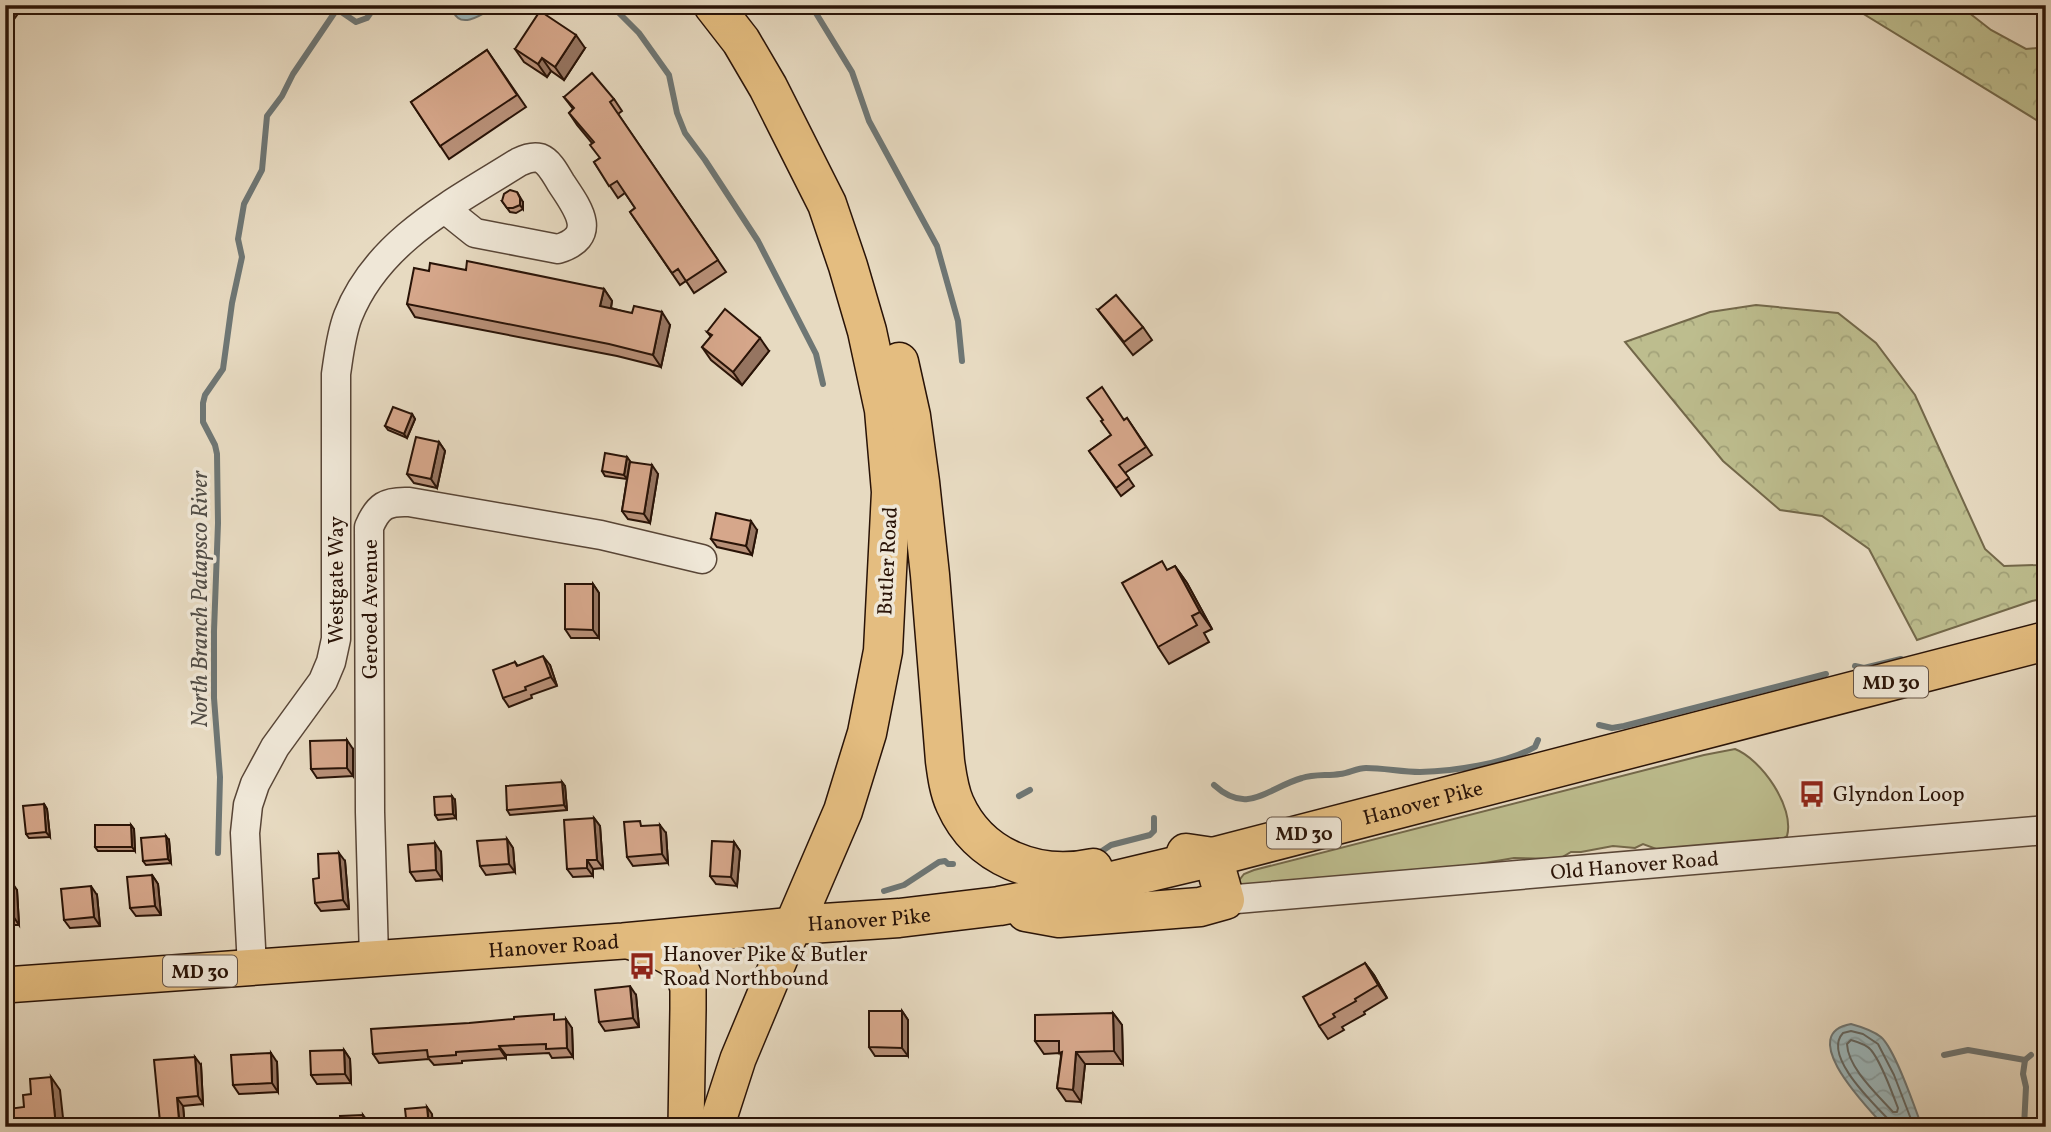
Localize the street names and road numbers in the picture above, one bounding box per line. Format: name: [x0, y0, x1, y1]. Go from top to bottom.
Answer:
street label: Butler Road: [871, 506, 906, 616]
street label: Westgate Way: [323, 516, 352, 644]
street label: Geroed Avenue: [357, 539, 386, 679]
road number: MD 30: [1854, 666, 1928, 698]
street label: Hanover Pike: [1360, 775, 1487, 834]
road number: MD 30: [1267, 818, 1341, 848]
street label: Old Hanover Road: [1549, 845, 1720, 888]
street label: Hanover Pike: [807, 901, 932, 940]
street label: Hanover Road: [487, 928, 620, 967]
road number: MD 30: [163, 956, 237, 987]

